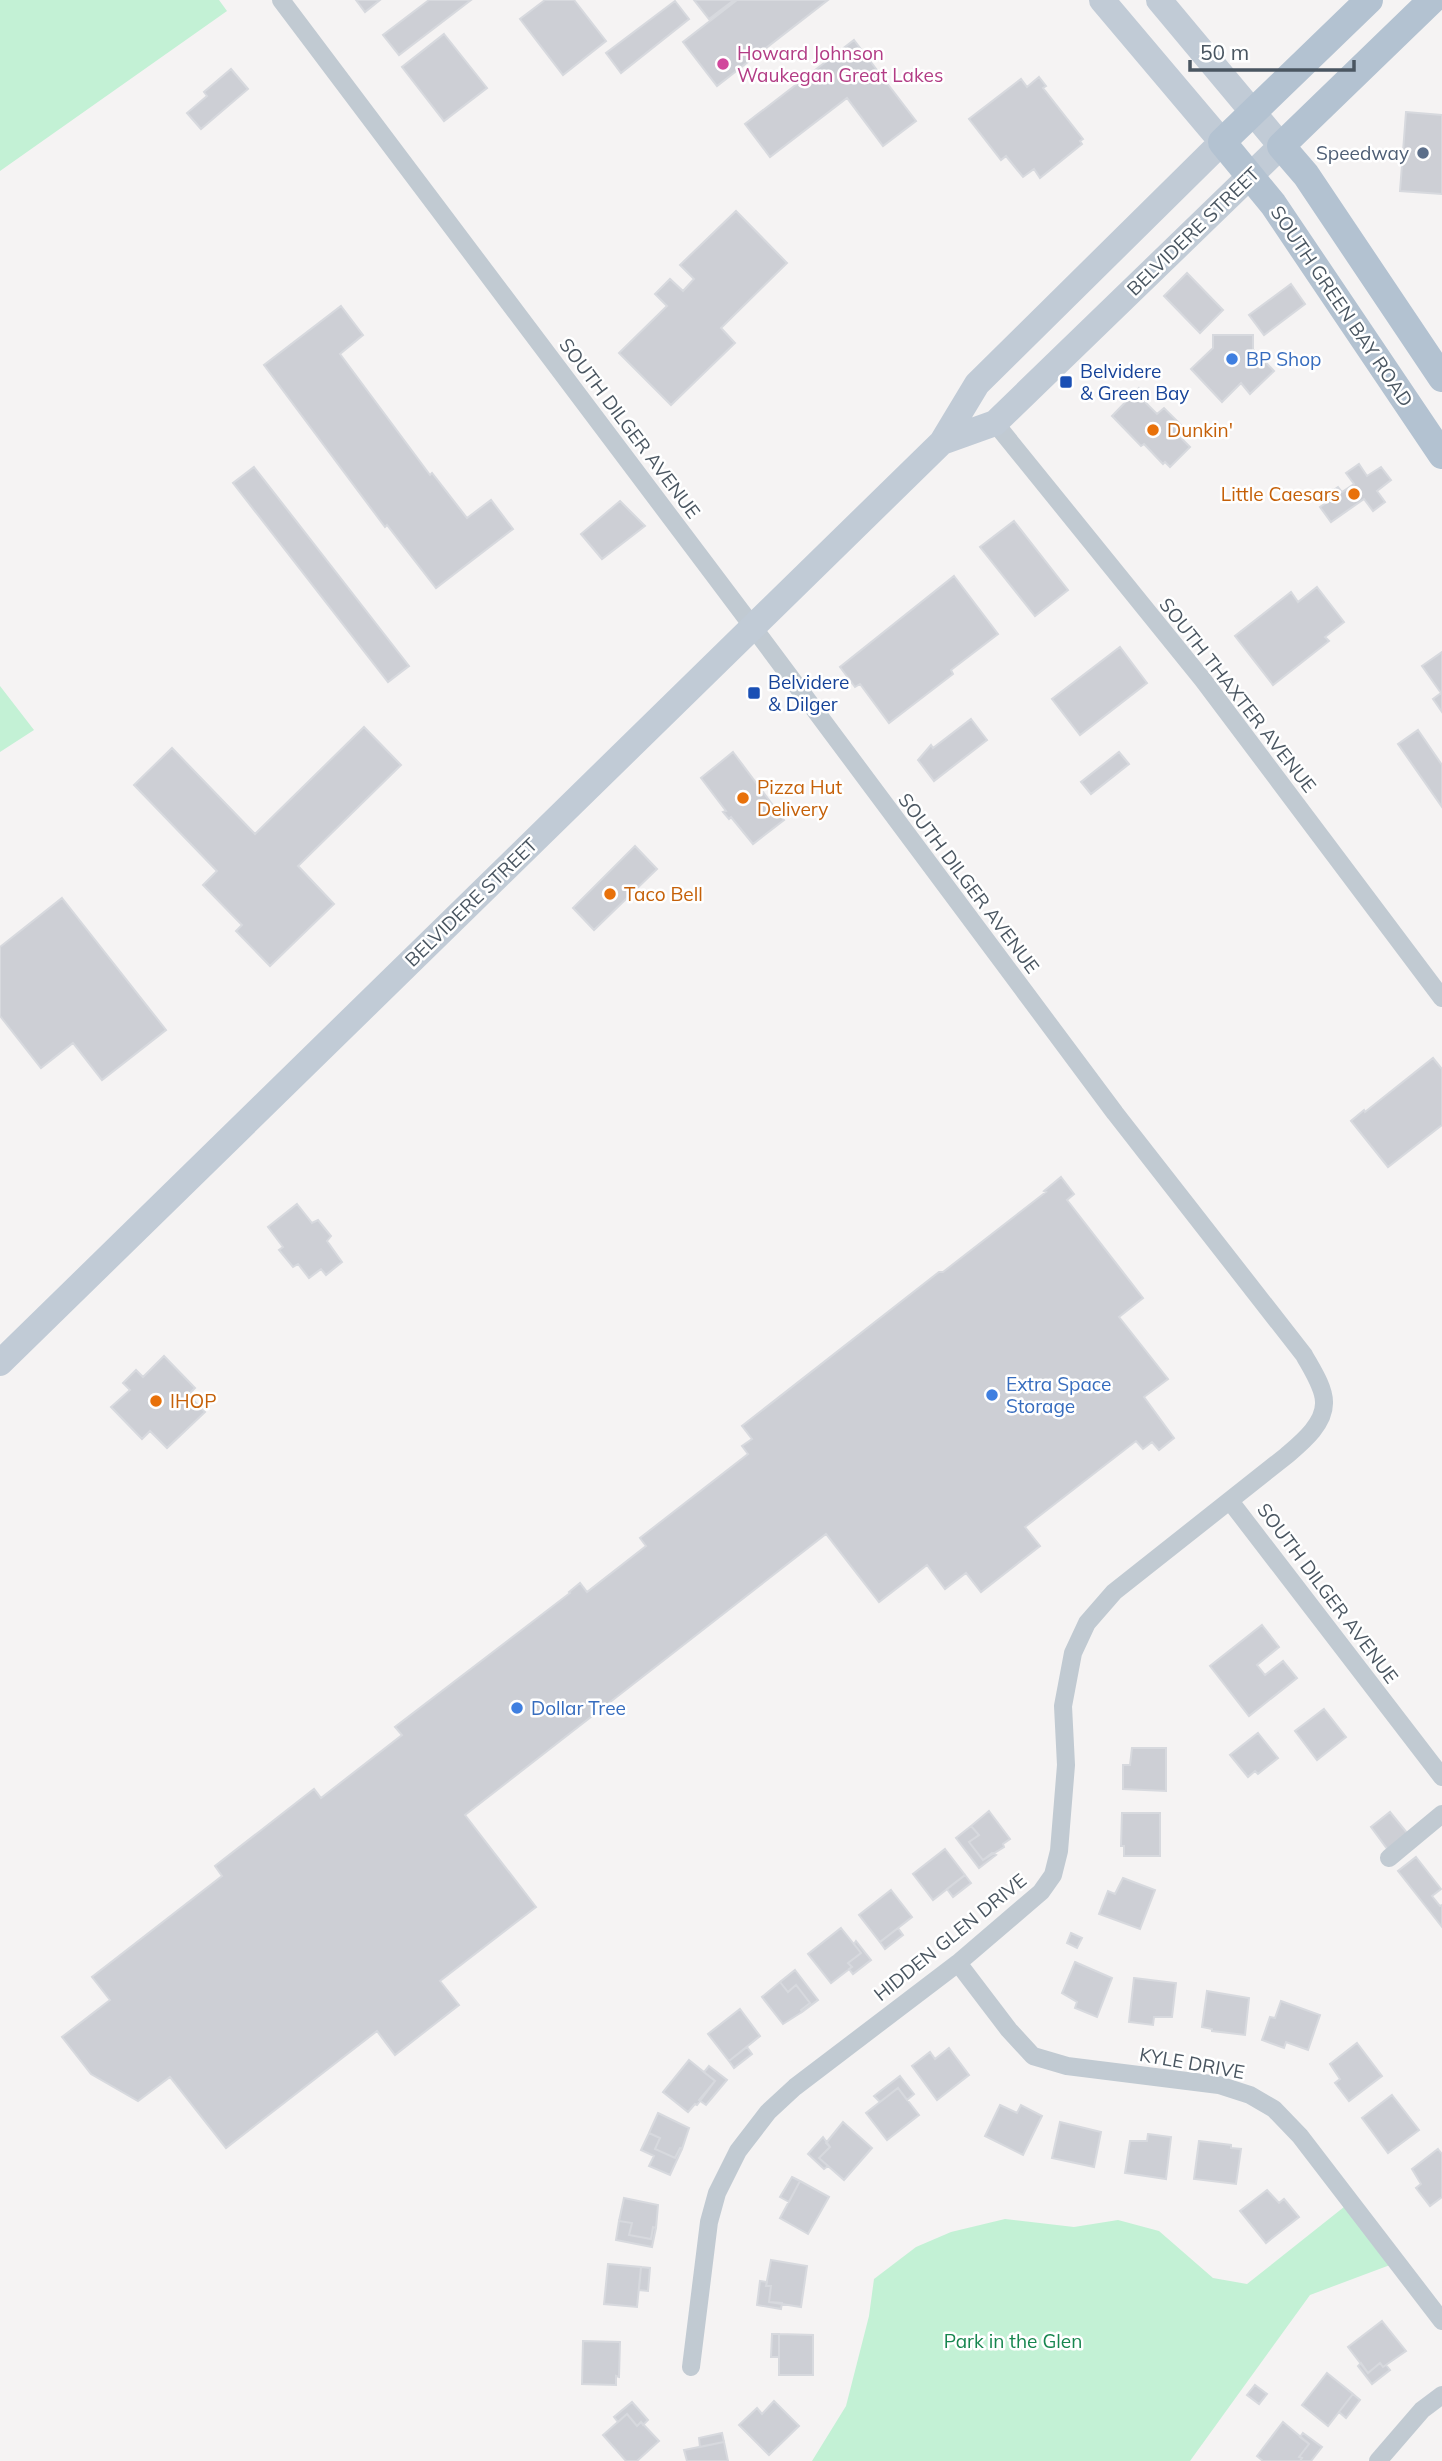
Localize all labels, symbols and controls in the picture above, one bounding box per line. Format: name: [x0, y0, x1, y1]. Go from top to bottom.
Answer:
scale bar: [1190, 28, 1354, 72]
text: 50 m: [1200, 39, 1249, 65]
place label: Howard Johnson Waukegan Great Lakes: [737, 41, 943, 87]
marker: Howard Johnson Waukegan Great Lakes: [715, 56, 731, 72]
place label: Speedway: [1316, 141, 1409, 165]
marker: Speedway: [1415, 145, 1431, 161]
street label: BELVIDERE STREET: [1122, 161, 1265, 300]
street label: SOUTH GREEN BAY ROAD: [1266, 201, 1418, 411]
street label: SOUTH DILGER AVENUE: [554, 333, 706, 523]
place label: BP Shop: [1246, 347, 1321, 371]
marker: BP Shop: [1224, 351, 1240, 367]
place label: Belvidere & Green Bay: [1080, 359, 1189, 405]
marker: Belvidere & Green Bay: [1058, 374, 1074, 390]
place label: Dunkin': [1167, 418, 1233, 442]
marker: Dunkin': [1145, 422, 1161, 438]
place label: Little Caesars: [1221, 482, 1340, 506]
marker: Little Caesars: [1346, 486, 1362, 502]
street label: SOUTH THAXTER AVENUE: [1154, 593, 1322, 797]
place label: Belvidere & Dilger: [768, 670, 849, 716]
marker: Belvidere & Dilger: [746, 685, 762, 701]
place label: Pizza Hut Delivery: [757, 775, 842, 821]
street label: SOUTH DILGER AVENUE: [893, 788, 1045, 978]
marker: Pizza Hut Delivery: [735, 790, 751, 806]
street label: BELVIDERE STREET: [400, 832, 543, 971]
place label: Taco Bell: [624, 882, 703, 906]
marker: Taco Bell: [602, 886, 618, 902]
place label: Extra Space Storage: [1006, 1372, 1111, 1418]
marker: Extra Space Storage: [984, 1387, 1000, 1403]
place label: IHOP: [170, 1389, 217, 1413]
marker: IHOP: [148, 1393, 164, 1409]
street label: SOUTH DILGER AVENUE: [1252, 1498, 1404, 1688]
place label: Dollar Tree: [531, 1696, 626, 1720]
marker: Dollar Tree: [509, 1700, 525, 1716]
street label: HIDDEN GLEN DRIVE: [869, 1868, 1031, 2006]
street label: KYLE DRIVE: [1138, 2042, 1246, 2084]
park label: Park in the Glen: [944, 2329, 1082, 2353]

